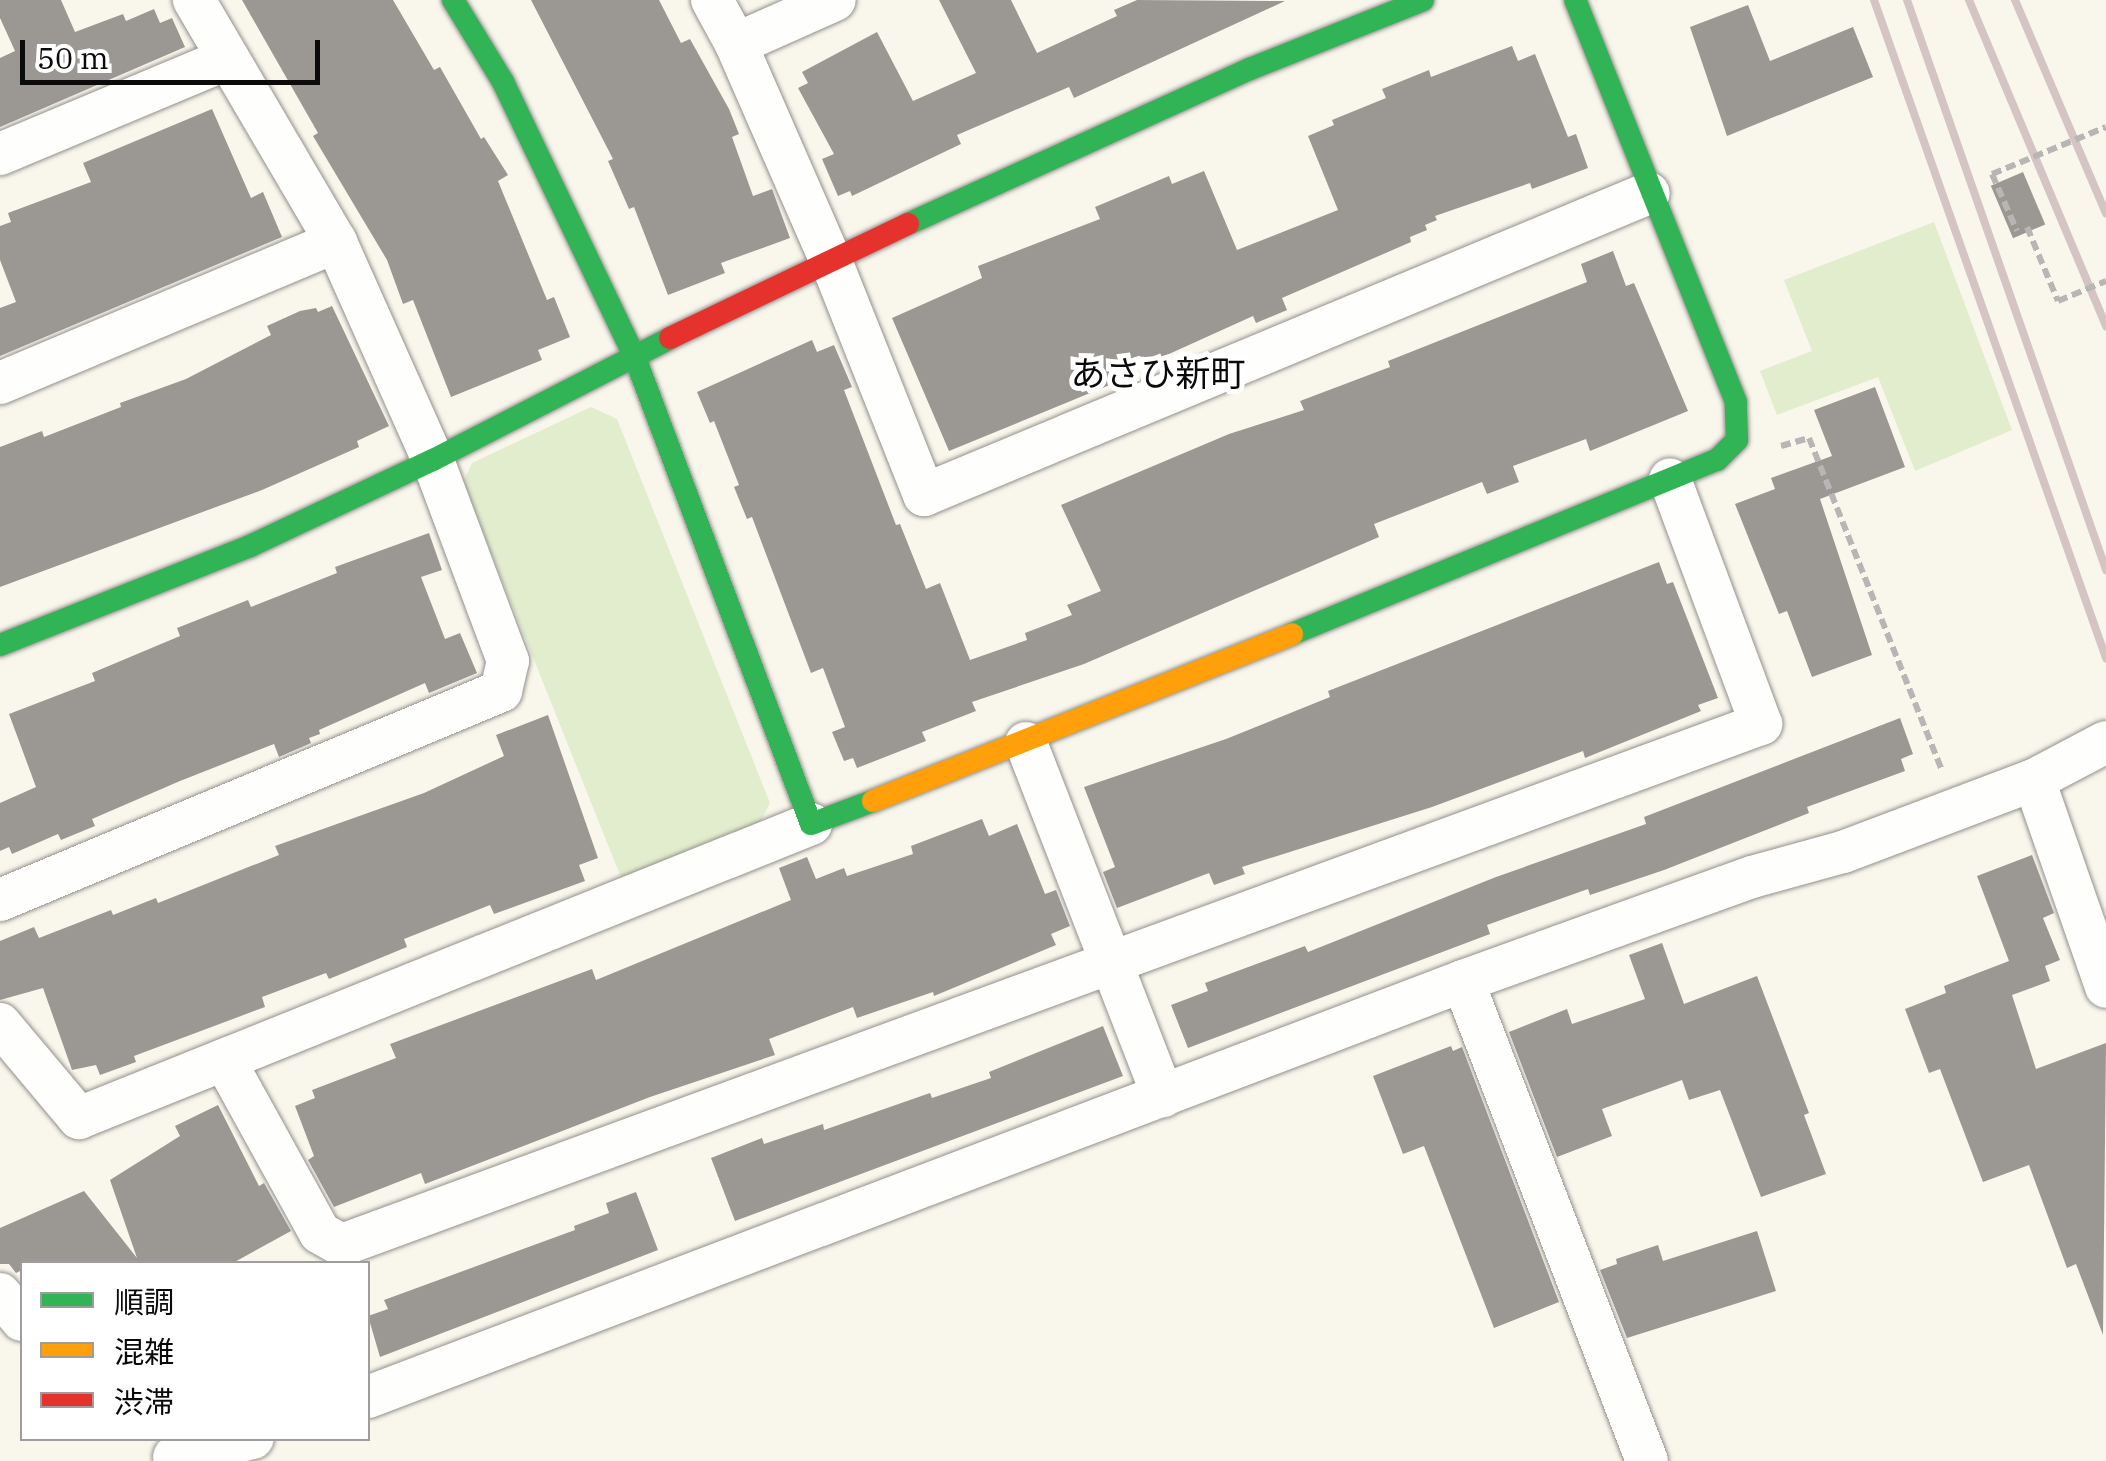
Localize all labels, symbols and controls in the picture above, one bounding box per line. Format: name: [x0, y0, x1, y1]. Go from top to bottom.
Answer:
scale bar: [25, 20, 325, 82]
text: 50 m: [37, 38, 109, 77]
district label: あさひ新町: [1071, 352, 1245, 394]
legend: [20, 1261, 370, 1441]
text: 順調: [114, 1282, 174, 1321]
text: 混雑: [114, 1332, 174, 1371]
text: 渋滞: [114, 1382, 174, 1421]

